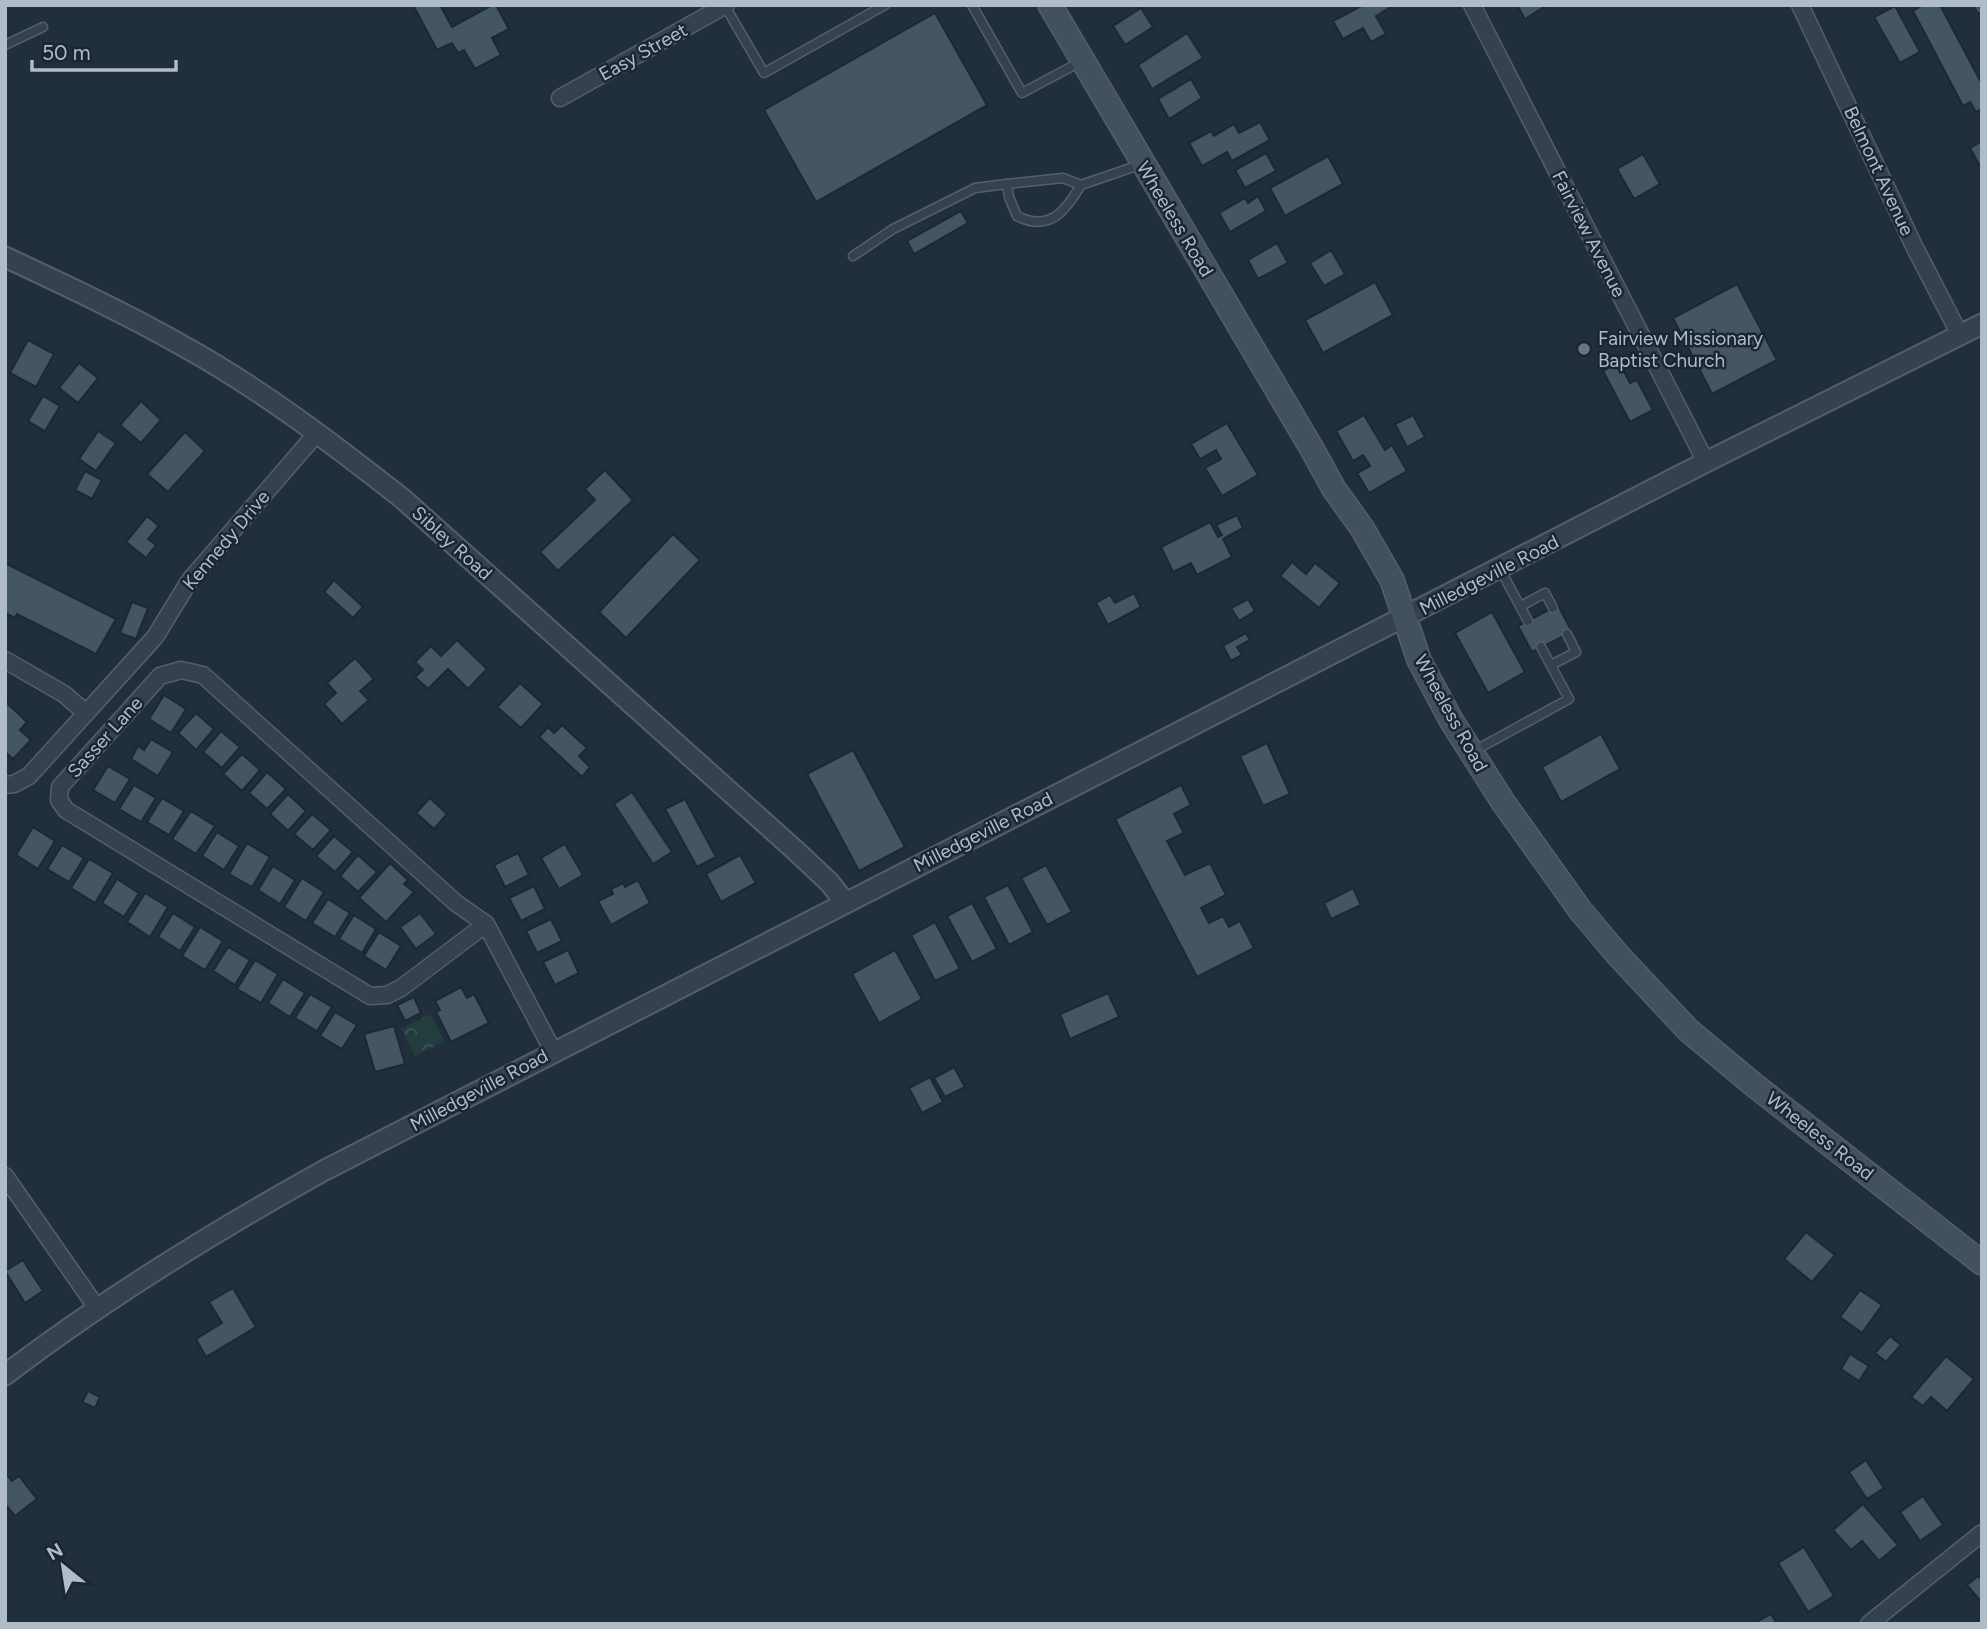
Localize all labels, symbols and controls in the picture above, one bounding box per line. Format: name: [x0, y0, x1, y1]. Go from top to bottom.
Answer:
street label: Easy Street: [595, 18, 691, 86]
scale bar: [32, 28, 175, 72]
text: 50 m: [42, 40, 91, 65]
street label: Belmont Avenue: [1839, 103, 1919, 239]
street label: Wheeless Road: [1132, 157, 1218, 281]
street label: Fairview Avenue: [1547, 167, 1631, 301]
place label: Fairview Missionary Baptist Church: [1598, 327, 1763, 372]
marker: Fairview Missionary Baptist Church: [1576, 341, 1592, 357]
street label: Kennedy Drive: [178, 485, 274, 595]
street label: Sibley Road: [407, 501, 497, 585]
street label: Milledgeville Road: [1416, 530, 1562, 620]
street label: Wheeless Road: [1409, 650, 1493, 776]
street label: Sasser Lane: [63, 692, 147, 782]
street label: Milledgeville Road: [910, 787, 1056, 877]
street label: Milledgeville Road: [406, 1044, 552, 1136]
street label: Wheeless Road: [1762, 1087, 1878, 1185]
north arrow: [28, 1531, 98, 1601]
text: N: [43, 1538, 67, 1565]

